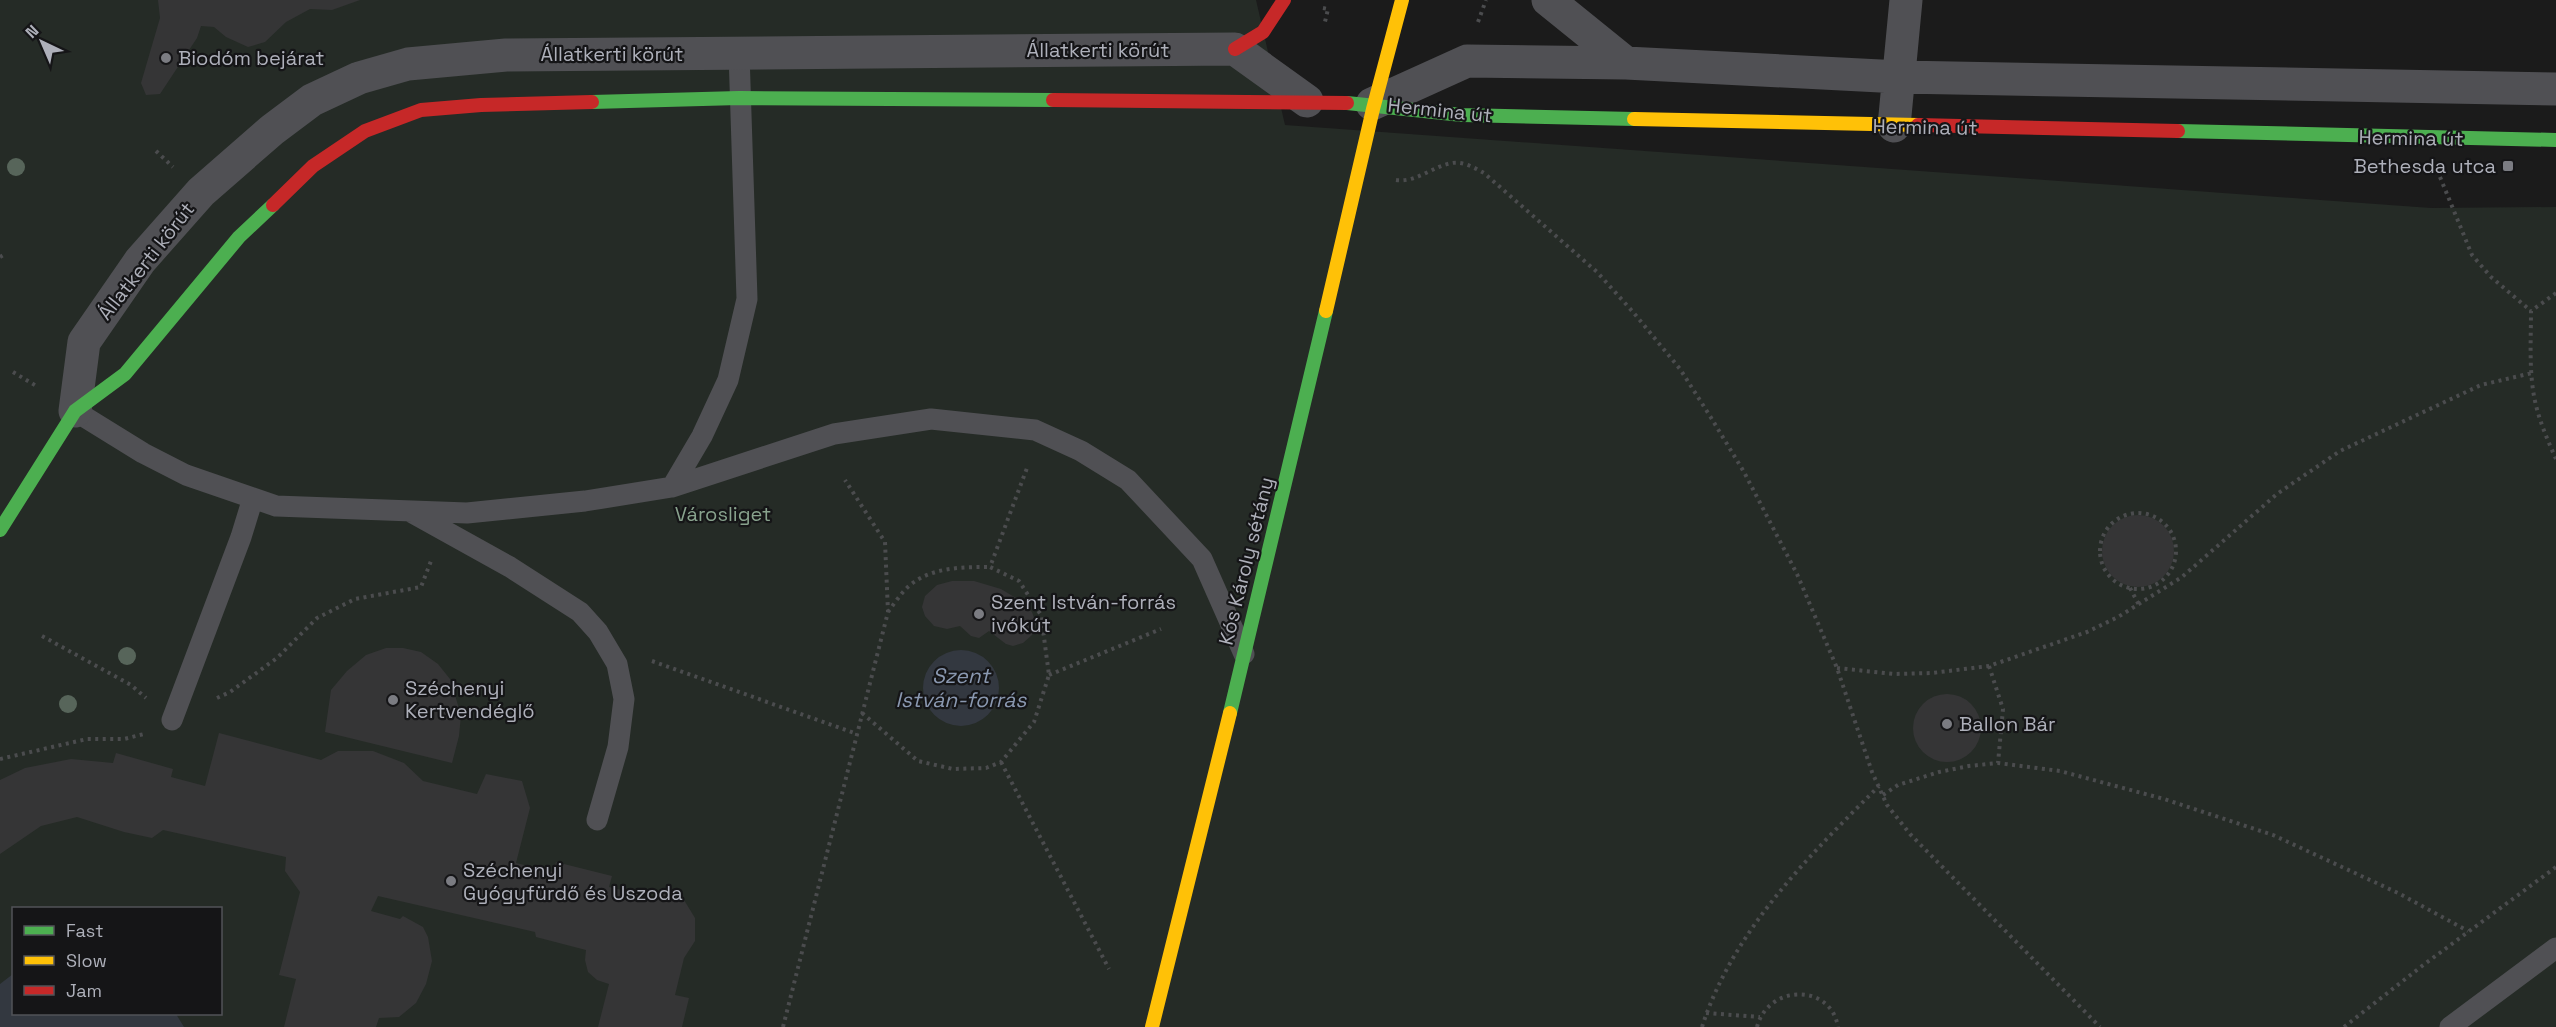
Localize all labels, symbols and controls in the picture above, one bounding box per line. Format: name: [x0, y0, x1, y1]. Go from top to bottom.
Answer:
north arrow: [12, 12, 72, 72]
text: N: [21, 20, 43, 43]
street label: Állatkerti körút: [1027, 37, 1169, 63]
street label: Állatkerti körút: [541, 41, 683, 67]
place label: Biodóm bejárat: [178, 45, 325, 71]
marker: Biodóm bejárat: [159, 51, 173, 65]
street label: Hermina út: [1386, 92, 1494, 128]
street label: Hermina út: [1872, 113, 1978, 141]
street label: Hermina út: [2358, 124, 2464, 152]
place label: Bethesda utca: [2353, 153, 2496, 179]
marker: Bethesda utca: [2501, 159, 2515, 173]
street label: Állatkerti körút: [92, 197, 200, 325]
street label: Kós Károly sétány: [1213, 474, 1279, 648]
park label: Városliget: [675, 501, 771, 527]
place label: Szent István-forrás ivókút: [991, 589, 1176, 638]
marker: Szent István-forrás ivókút: [972, 607, 986, 621]
water label: Szent István-forrás: [896, 662, 1027, 713]
place label: Széchenyi Kertvendéglő: [405, 675, 535, 724]
marker: Széchenyi Kertvendéglő: [386, 693, 400, 707]
place label: Ballon Bár: [1959, 711, 2056, 737]
marker: Ballon Bár: [1940, 717, 1954, 731]
place label: Széchenyi Gyógyfürdő és Uszoda: [463, 857, 683, 906]
marker: Széchenyi Gyógyfürdő és Uszoda: [444, 874, 458, 888]
legend: [12, 907, 222, 1015]
text: Fast: [66, 919, 103, 942]
text: Slow: [66, 949, 107, 972]
text: Jam: [66, 979, 102, 1002]

